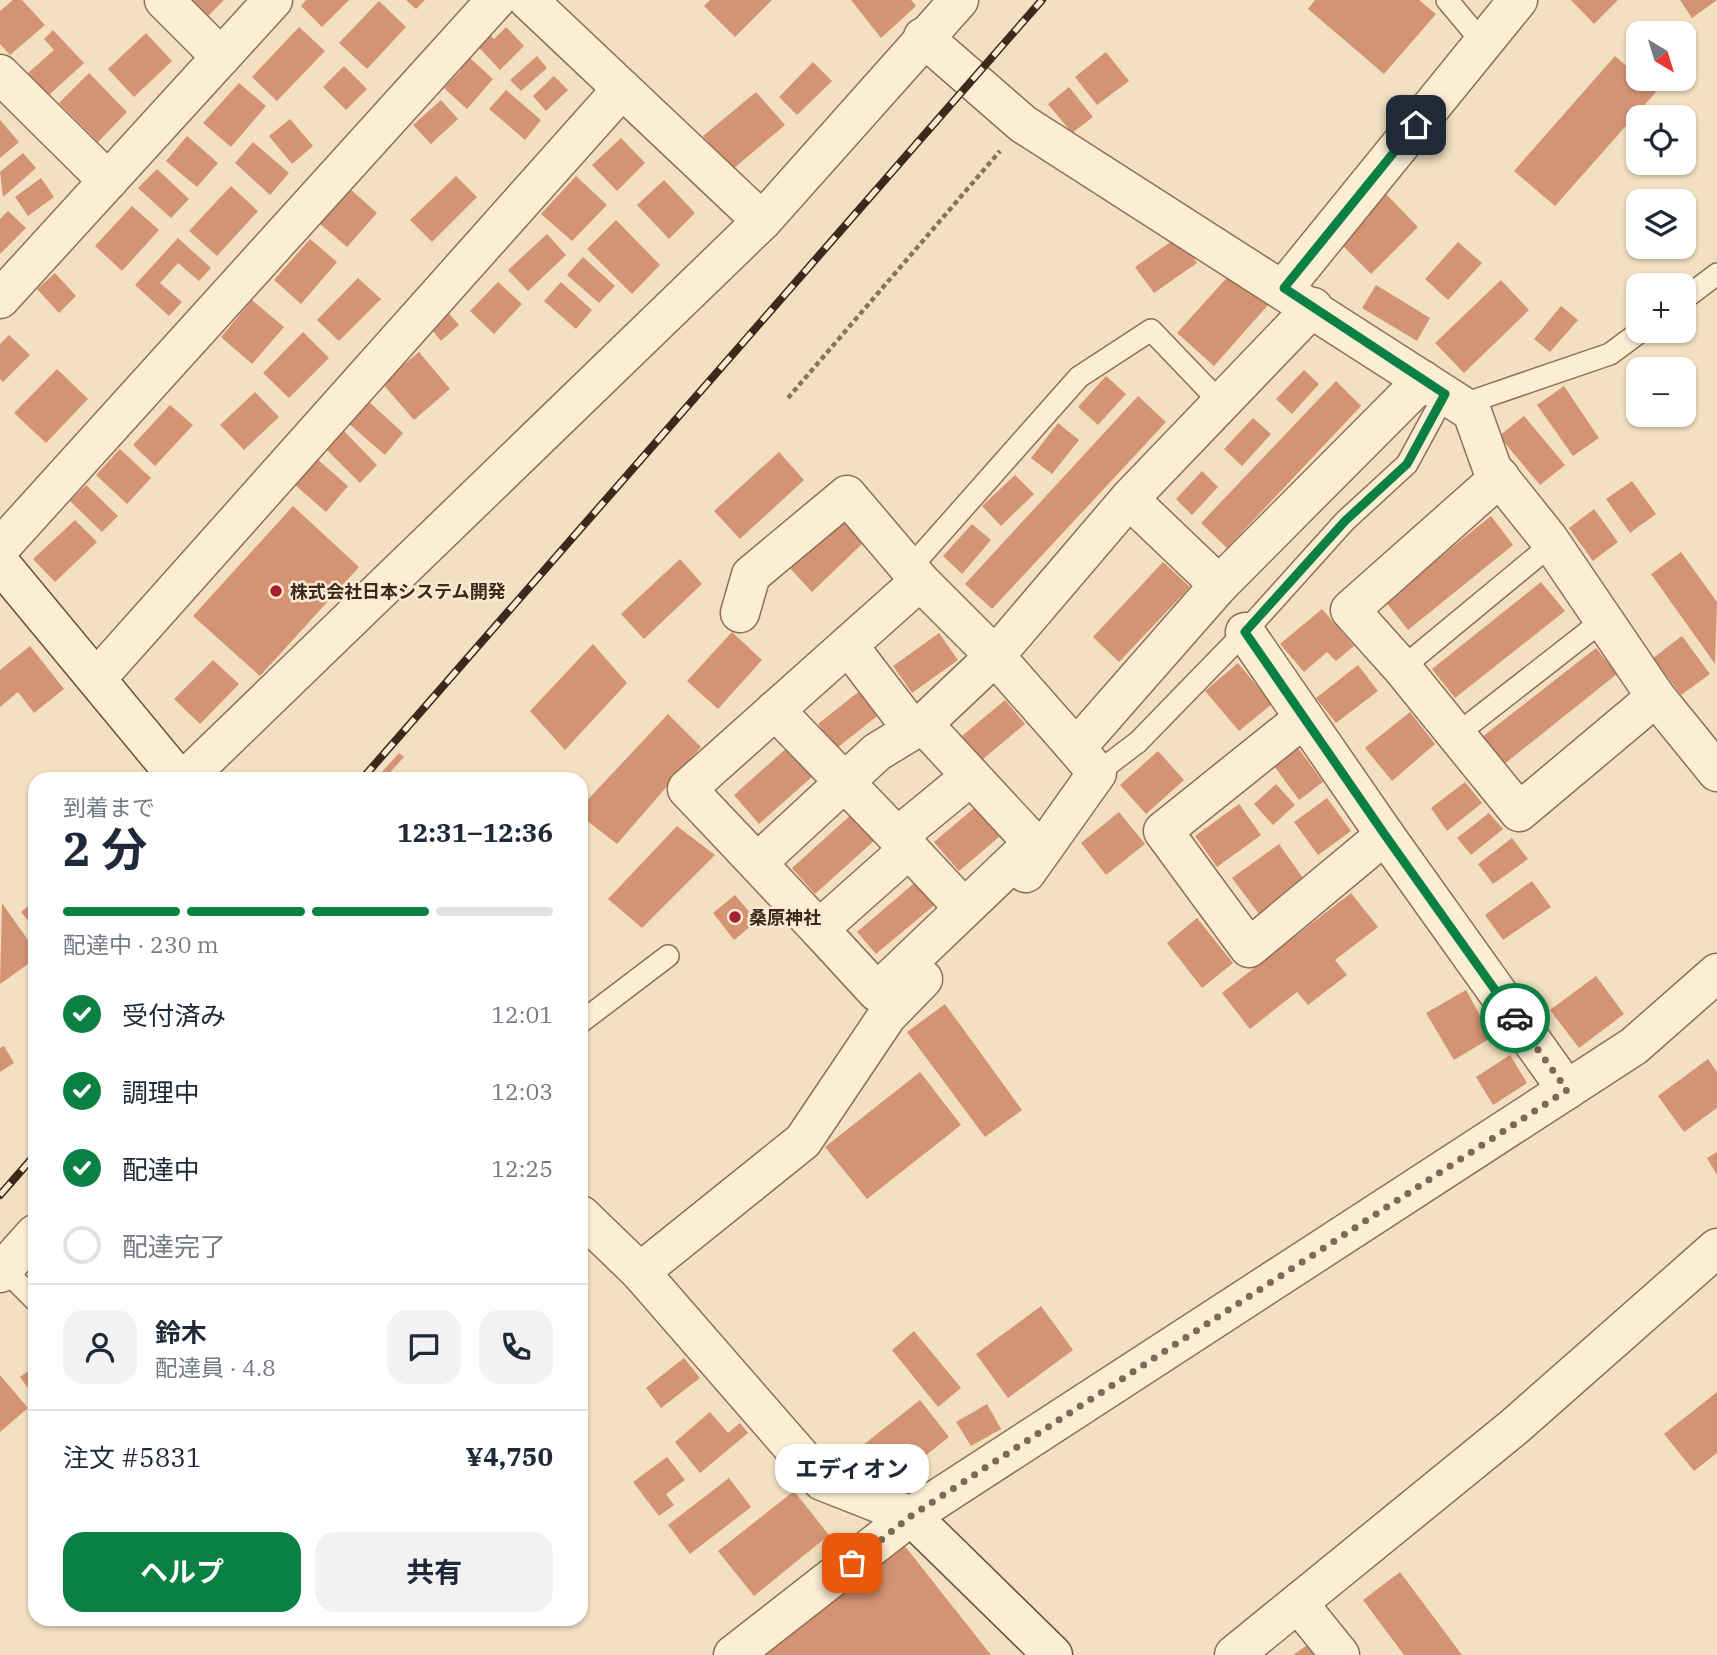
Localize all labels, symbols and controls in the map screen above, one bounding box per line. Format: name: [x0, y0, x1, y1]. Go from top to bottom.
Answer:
north arrow: [1626, 21, 1696, 91]
map controls: [1626, 21, 1696, 427]
pin: [1386, 95, 1446, 155]
button: locate: [1626, 105, 1696, 175]
icon: home: [1397, 106, 1435, 144]
button: layers: [1626, 189, 1696, 259]
button: +: [1626, 273, 1696, 343]
button: −: [1626, 357, 1696, 427]
place label: 株式会社日本システム開発: [290, 580, 505, 603]
marker: 株式会社日本システム開発: [268, 583, 284, 599]
text: 到着まで: [63, 792, 155, 822]
text: 12:31–12:36: [397, 815, 553, 849]
text: 2 分: [63, 819, 147, 879]
place label: 桑原神社: [749, 906, 821, 929]
marker: 桑原神社: [727, 909, 743, 925]
text: 配達中 · 230 m: [63, 929, 219, 959]
courier: [1480, 983, 1550, 1053]
icon: check: [63, 995, 101, 1033]
text: 受付済み: [122, 998, 226, 1032]
text: 12:01: [491, 999, 553, 1029]
icon: car: [1496, 999, 1534, 1037]
icon: check: [63, 1072, 101, 1110]
text: 調理中: [122, 1075, 200, 1109]
text: 12:03: [491, 1076, 553, 1106]
icon: check: [63, 1149, 101, 1187]
text: 配達中: [122, 1152, 200, 1186]
text: 12:25: [491, 1153, 553, 1183]
text: 配達完了: [122, 1229, 226, 1263]
button: person: [63, 1310, 137, 1384]
button: chat: [387, 1310, 461, 1384]
button: phone: [479, 1310, 553, 1384]
text: 鈴木: [155, 1315, 207, 1349]
text: 配達員 · 4.8: [155, 1352, 276, 1382]
text: ¥4,750: [466, 1439, 553, 1473]
text: 注文 #5831: [63, 1440, 202, 1474]
callout: エディオン: [775, 1444, 929, 1493]
text: エディオン: [795, 1453, 909, 1483]
button: ヘルプ: [63, 1532, 301, 1612]
button: 共有: [315, 1532, 553, 1612]
pin: [822, 1533, 882, 1593]
icon: bag: [833, 1544, 871, 1582]

